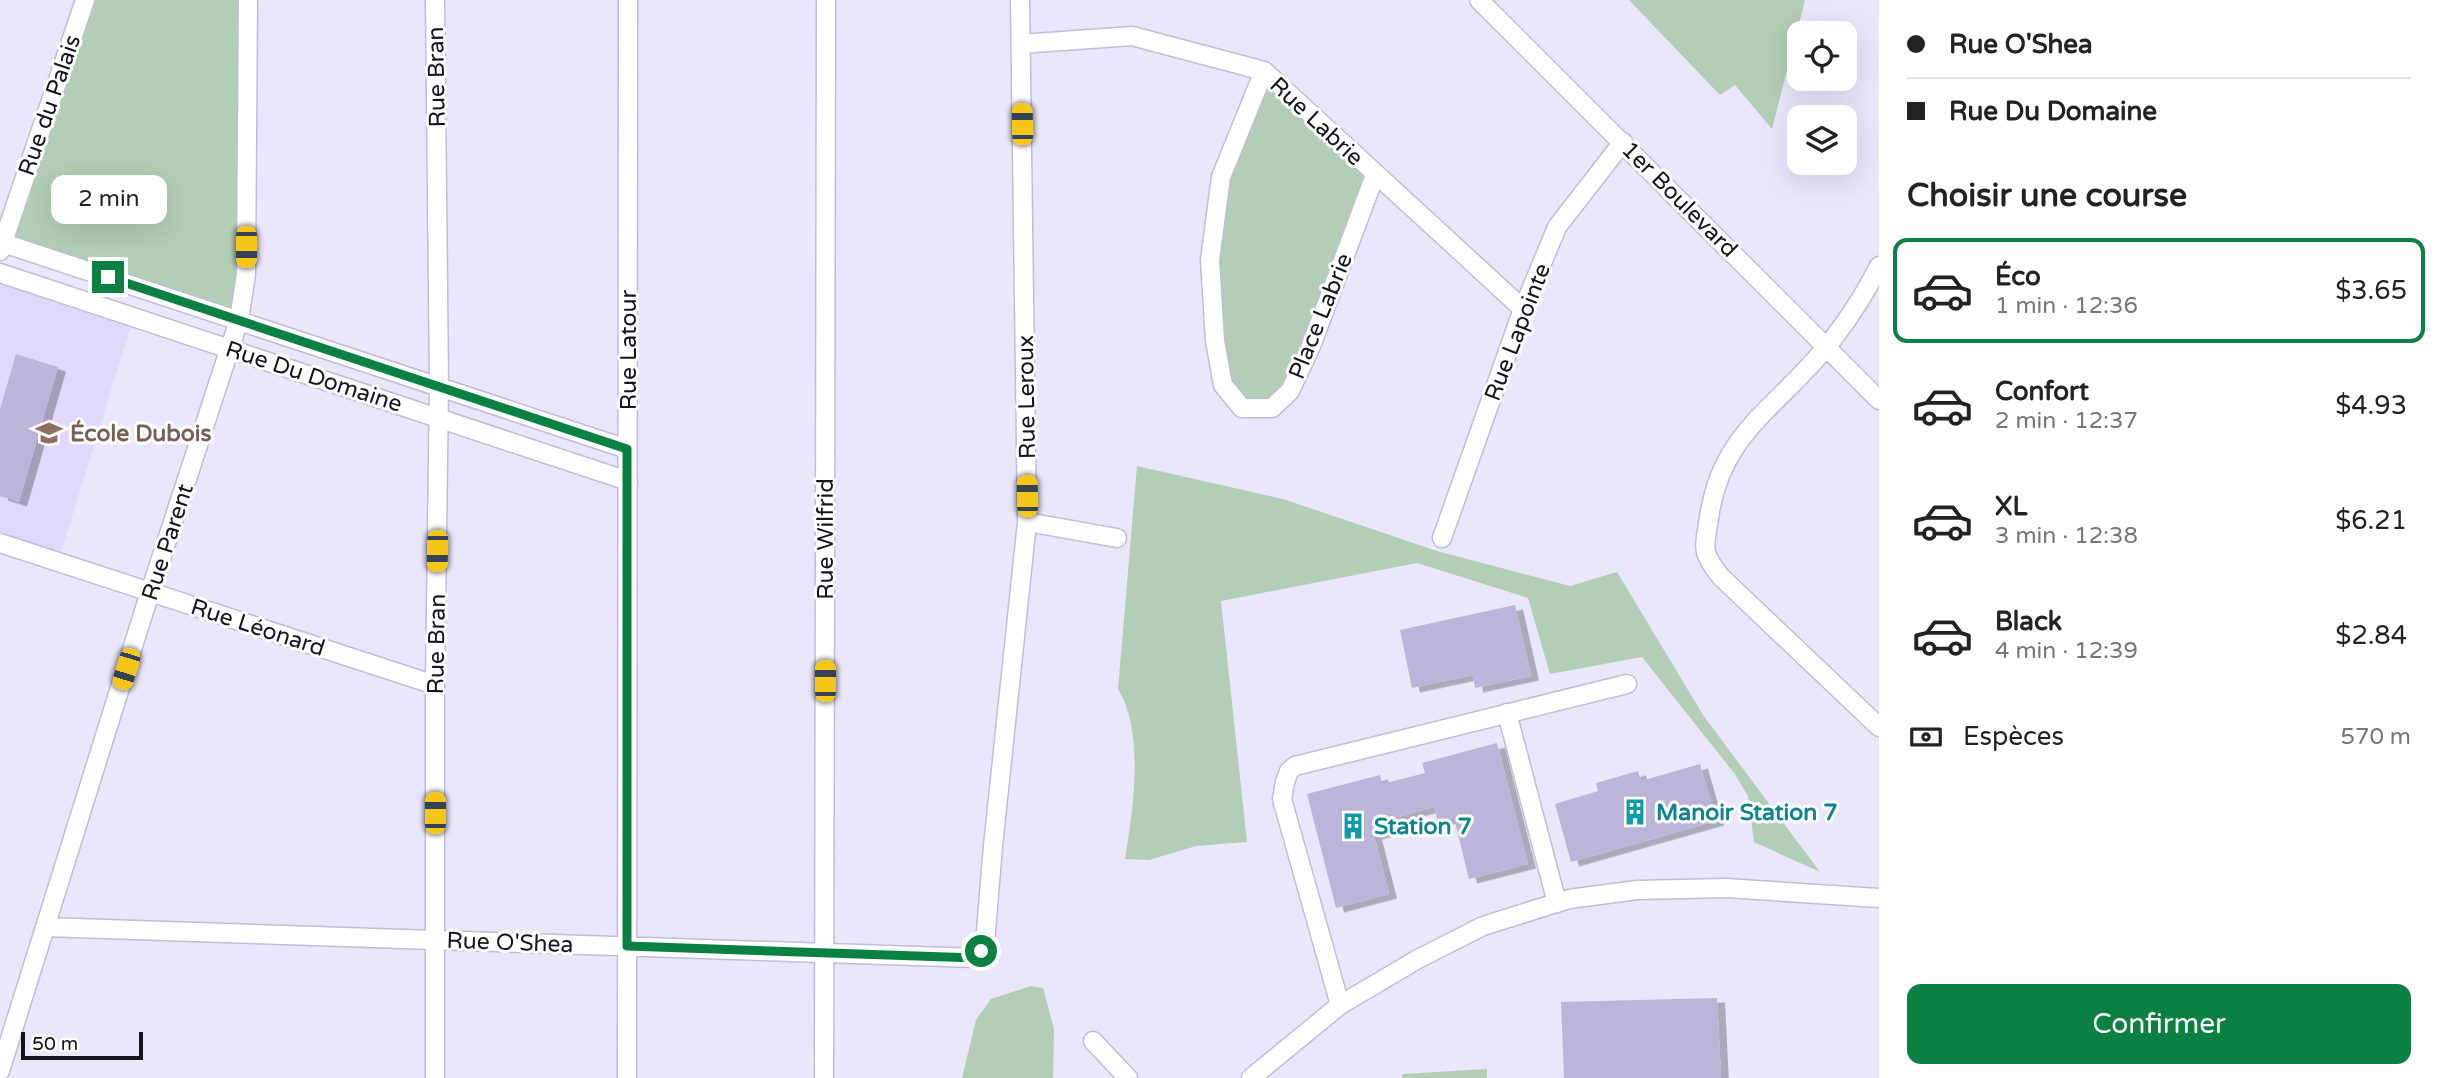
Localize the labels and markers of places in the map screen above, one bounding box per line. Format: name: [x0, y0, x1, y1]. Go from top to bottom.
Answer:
school or university icon: École Dubois: [34, 418, 64, 448]
place label: École Dubois: [70, 420, 212, 448]
building icon: Manoir Station 7: [1620, 797, 1650, 827]
place label: Manoir Station 7: [1656, 799, 1838, 827]
building icon: Station 7: [1338, 811, 1368, 841]
place label: Station 7: [1374, 813, 1472, 841]

